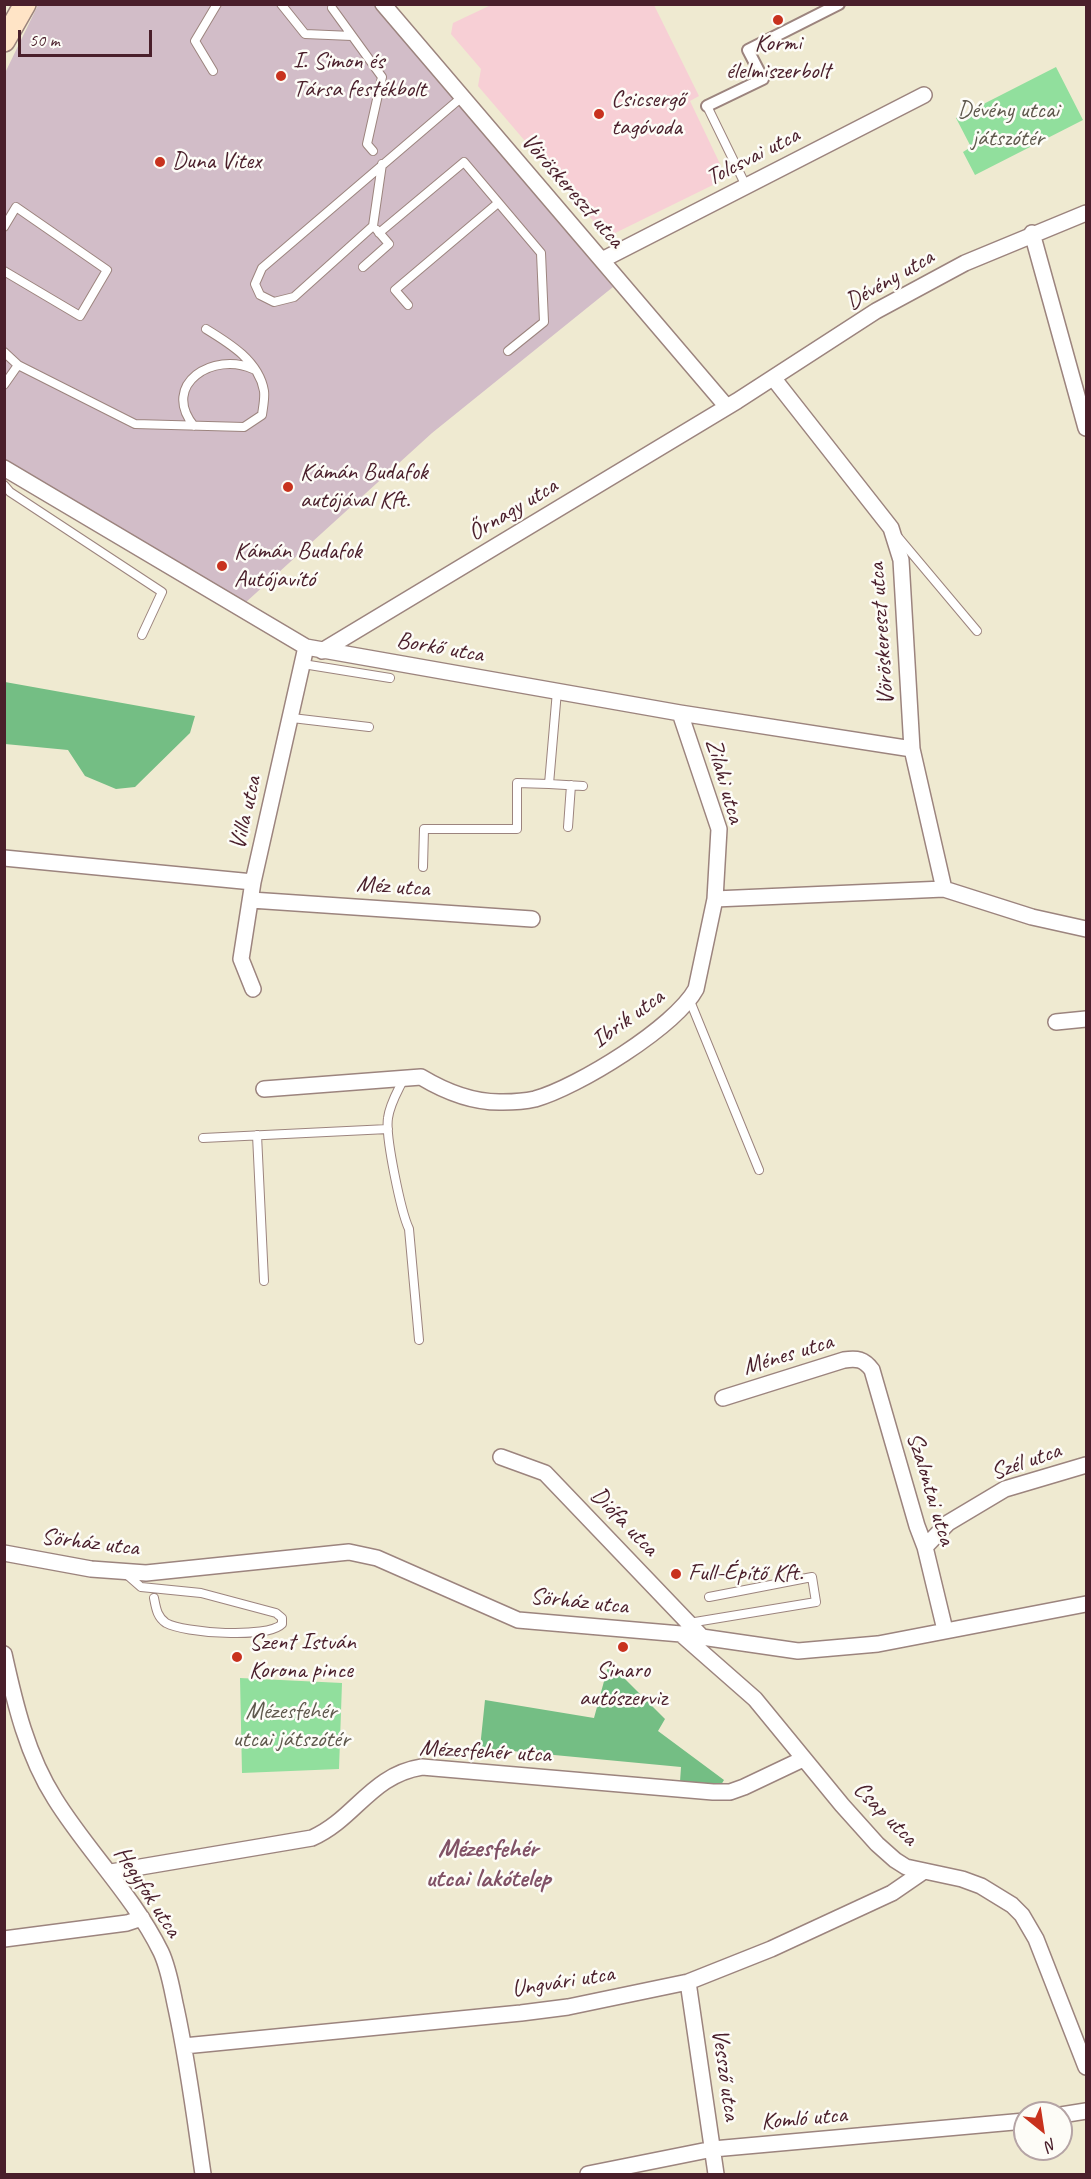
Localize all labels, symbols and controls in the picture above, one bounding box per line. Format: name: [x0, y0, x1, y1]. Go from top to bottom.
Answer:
marker: Kormi élelmiszerbolt: [771, 13, 785, 27]
scale bar: [21, 18, 154, 56]
text: 50 m: [29, 29, 60, 51]
place label: Kormi élelmiszerbolt: [726, 30, 830, 86]
place label: I. Simon és Társa festékbolt: [293, 48, 426, 104]
marker: I. Simon és Társa festékbolt: [274, 69, 288, 83]
place label: Csicsergő tagóvoda: [611, 86, 685, 142]
park label: Dévény utcai játszótér: [957, 97, 1059, 153]
marker: Csicsergő tagóvoda: [592, 107, 606, 121]
street label: Tolcsvai utca: [702, 121, 804, 193]
street label: Vöröskereszt utca: [514, 128, 630, 254]
place label: Duna Vitex: [172, 148, 261, 176]
marker: Duna Vitex: [153, 155, 167, 169]
street label: Dévény utca: [841, 243, 939, 317]
place label: Kámán Budafok autójával Kft.: [300, 459, 428, 515]
street label: Őrnagy utca: [463, 472, 563, 548]
marker: Kámán Budafok autójával Kft.: [281, 480, 295, 494]
place label: Kámán Budafok Autójavító: [234, 538, 362, 594]
marker: Kámán Budafok Autójavító: [215, 559, 229, 573]
street label: Vöröskereszt utca: [863, 562, 901, 706]
street label: Borkő utca: [394, 626, 486, 670]
street label: Zilahi utca: [698, 735, 750, 827]
street label: Villa utca: [224, 773, 268, 853]
street label: Méz utca: [355, 870, 431, 904]
street label: Ibrik utca: [586, 983, 670, 1055]
street label: Ménes utca: [740, 1328, 836, 1382]
street label: Szalontai utca: [899, 1429, 961, 1549]
street label: Szél utca: [987, 1437, 1065, 1487]
street label: Diófa utca: [584, 1481, 664, 1563]
street label: Sörház utca: [39, 1523, 141, 1563]
place label: Full-Építő Kft.: [688, 1560, 803, 1588]
marker: Full-Építő Kft.: [669, 1567, 683, 1581]
street label: Sörház utca: [529, 1583, 629, 1621]
place label: Szent István Korona pince: [249, 1629, 356, 1685]
marker: Sinaro autószerviz: [616, 1640, 630, 1654]
marker: Szent István Korona pince: [230, 1650, 244, 1664]
place label: Sinaro autószerviz: [579, 1657, 667, 1713]
park label: Mézesfehér utcai játszótér: [232, 1698, 350, 1754]
street label: Mézesfehér utca: [419, 1734, 551, 1770]
street label: Csap utca: [847, 1776, 923, 1852]
district label: Mézesfehér utcai lakótelep: [425, 1833, 551, 1894]
street label: Hegyfok utca: [107, 1841, 187, 1943]
street label: Ungvári utca: [510, 1960, 616, 2004]
street label: Vessző utca: [704, 2027, 746, 2123]
street label: Komló utca: [760, 2101, 848, 2137]
north arrow: [1013, 2101, 1073, 2161]
text: N: [1042, 2134, 1060, 2156]

